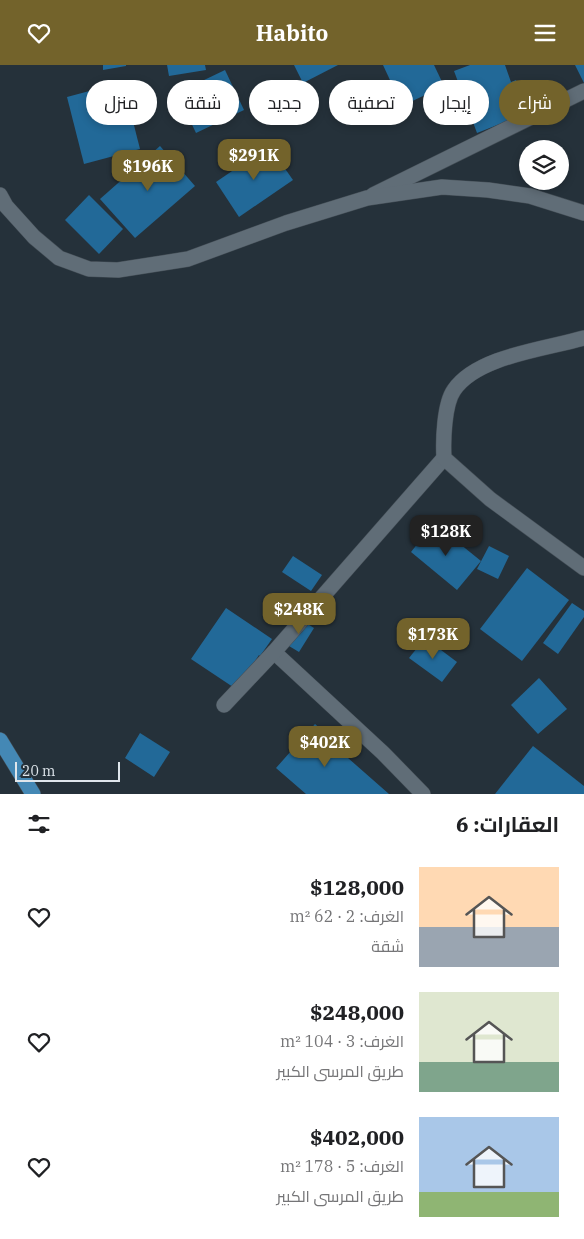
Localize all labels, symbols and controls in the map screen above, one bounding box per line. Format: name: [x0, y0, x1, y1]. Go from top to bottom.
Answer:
text: Habito: [256, 18, 328, 47]
icon: heart: [25, 19, 53, 47]
icon: menu: [531, 19, 559, 47]
chip: منزل: [86, 80, 157, 125]
chip: شقة: [167, 80, 239, 125]
chip: جديد: [249, 80, 319, 125]
chip: تصفية: [329, 80, 413, 125]
chip: إيجار: [423, 80, 489, 125]
chip: شراء: [499, 80, 570, 125]
pin: $291K: [219, 139, 289, 181]
map controls: [519, 140, 569, 190]
button: layers: [519, 140, 569, 190]
text: $291K: [229, 145, 279, 165]
pin: $196K: [113, 149, 183, 192]
text: $196K: [123, 156, 173, 176]
pin: $128K: [411, 515, 481, 557]
text: $128K: [421, 521, 471, 541]
pin: $248K: [264, 593, 334, 635]
text: $248K: [274, 599, 324, 619]
pin: $173K: [398, 617, 468, 660]
text: $173K: [408, 624, 458, 644]
pin: $402K: [290, 725, 360, 768]
text: $402K: [300, 732, 350, 752]
scale bar: [15, 759, 120, 782]
text: 20 m: [22, 762, 55, 780]
icon: filters: [25, 810, 53, 838]
text: العقارات: 6: [456, 810, 559, 838]
text: $128,000: [310, 873, 404, 901]
icon: home: [459, 887, 519, 947]
icon: heart: [25, 903, 53, 931]
text: الغرف: 2 · 62 m²: [290, 906, 404, 926]
text: شقة: [371, 936, 404, 956]
text: $248,000: [310, 998, 404, 1026]
icon: home: [459, 1012, 519, 1072]
icon: heart: [25, 1028, 53, 1056]
text: الغرف: 3 · 104 m²: [280, 1031, 404, 1051]
text: طريق المرسى الكبير: [276, 1061, 404, 1081]
text: $402,000: [310, 1123, 404, 1151]
icon: home: [459, 1137, 519, 1197]
icon: heart: [25, 1153, 53, 1181]
text: الغرف: 5 · 178 m²: [280, 1156, 404, 1176]
text: طريق المرسى الكبير: [276, 1186, 404, 1206]

